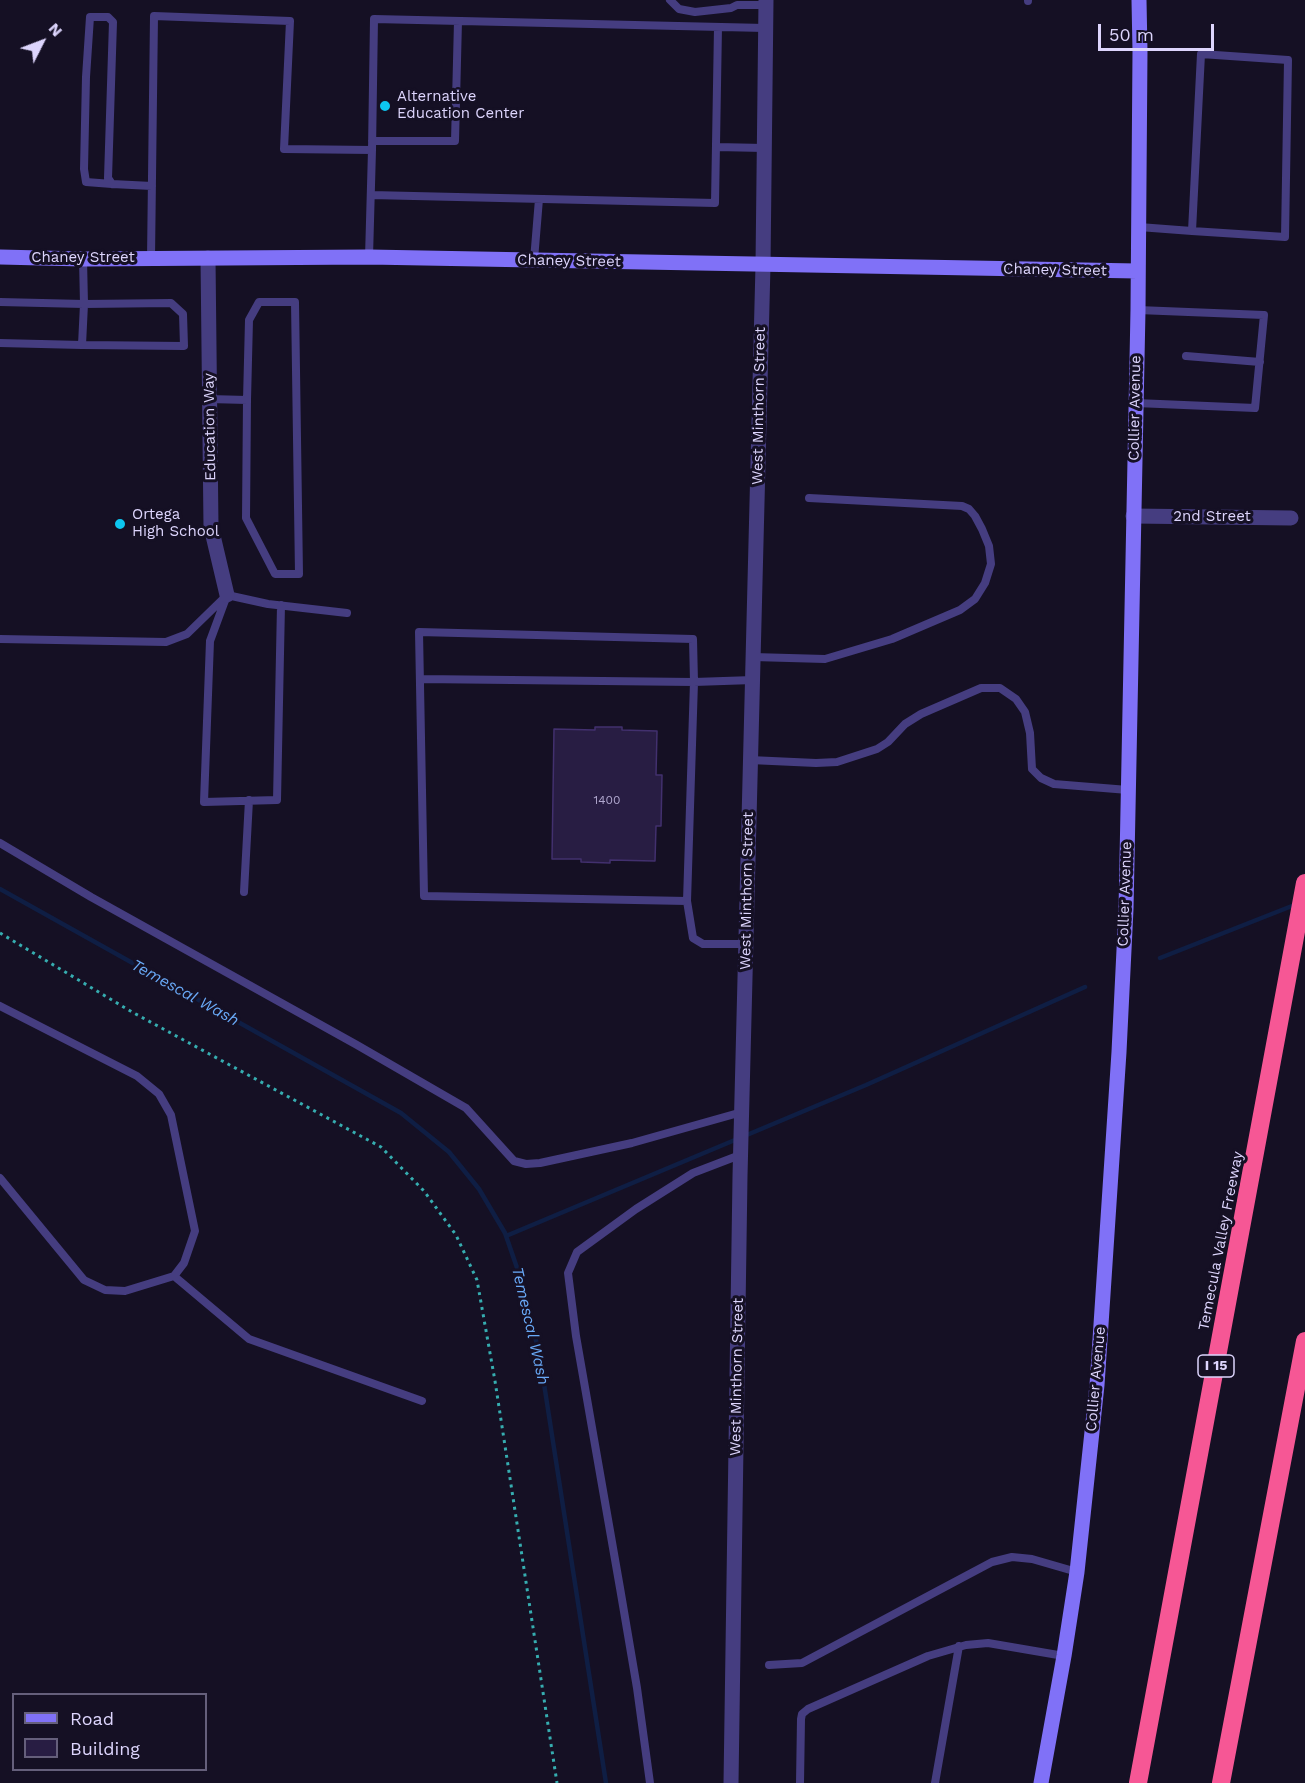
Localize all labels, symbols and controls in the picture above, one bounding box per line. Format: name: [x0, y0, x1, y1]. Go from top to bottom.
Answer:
north arrow: [12, 12, 72, 72]
scale bar: [1101, 12, 1216, 50]
text: N: [45, 19, 67, 40]
text: 50 m: [1109, 24, 1154, 45]
place label: Alternative Education Center: [397, 88, 524, 123]
marker: Alternative Education Center: [378, 99, 392, 113]
street label: Chaney Street: [31, 249, 135, 267]
street label: Chaney Street: [517, 251, 621, 271]
street label: Chaney Street: [1003, 260, 1107, 280]
street label: West Minthorn Street: [749, 327, 769, 485]
street label: Collier Avenue: [1125, 355, 1145, 461]
street label: Education Way: [200, 373, 220, 481]
place label: Ortega High School: [132, 506, 219, 541]
street label: 2nd Street: [1173, 508, 1251, 526]
marker: Ortega High School: [113, 517, 127, 531]
house number: 1400: [594, 793, 620, 807]
street label: West Minthorn Street: [737, 812, 757, 970]
street label: Collier Avenue: [1114, 841, 1136, 947]
water label: Temescal Wash: [128, 956, 242, 1030]
street label: Temecula Valley Freeway: [1195, 1150, 1247, 1332]
water label: Temescal Wash: [507, 1265, 553, 1387]
street label: West Minthorn Street: [727, 1298, 747, 1456]
street label: Collier Avenue: [1082, 1326, 1110, 1432]
road number: I 15: [1198, 1355, 1234, 1377]
legend: [12, 1693, 207, 1771]
text: Road: [70, 1708, 114, 1729]
text: Building: [70, 1738, 140, 1759]

